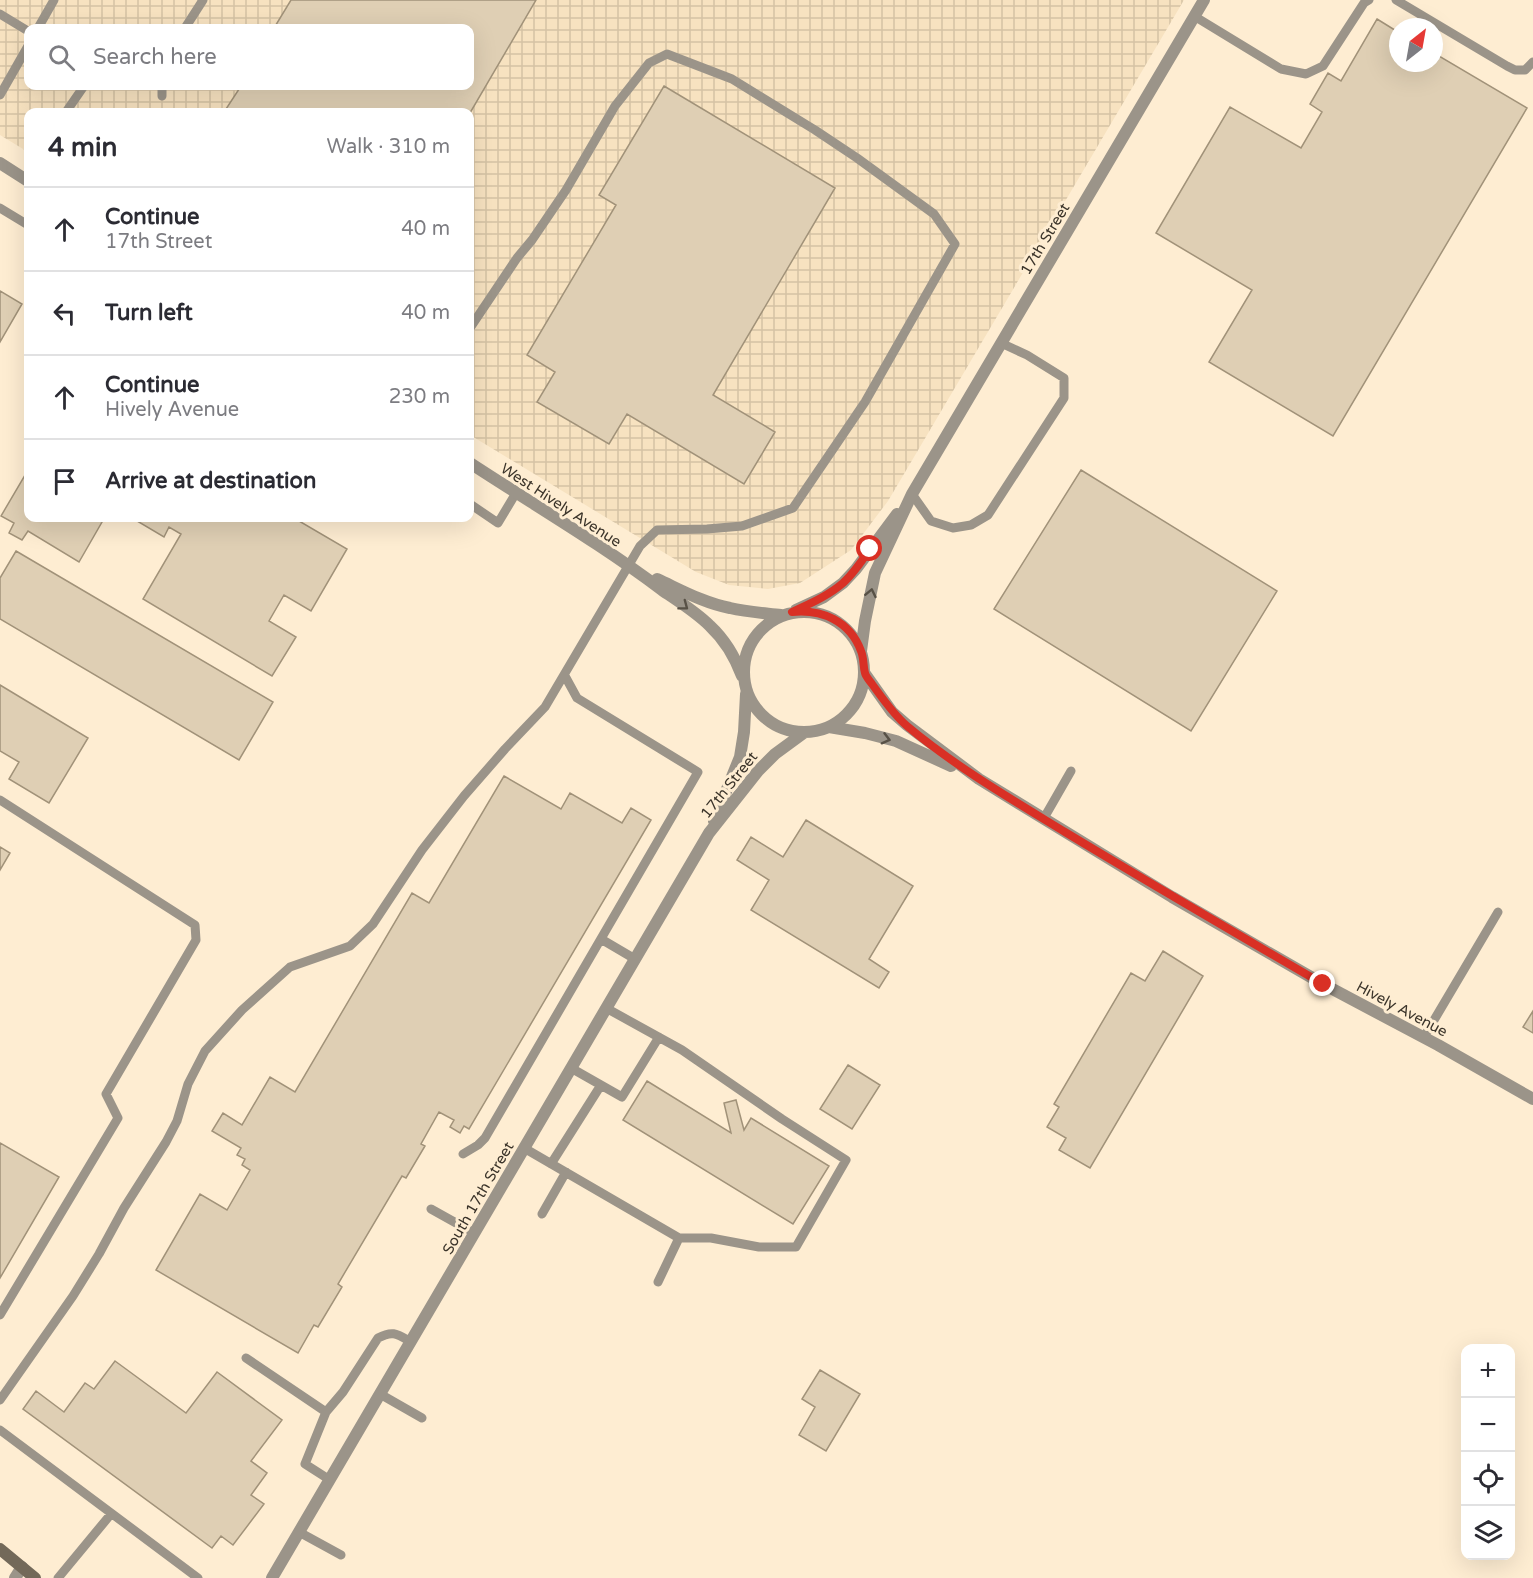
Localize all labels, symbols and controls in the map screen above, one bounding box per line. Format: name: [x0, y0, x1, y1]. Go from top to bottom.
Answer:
north arrow: [1389, 18, 1443, 72]
search box: [24, 24, 474, 90]
icon: search: [45, 41, 78, 74]
text: Search here: [93, 44, 217, 70]
text: 4 min: [48, 132, 117, 163]
text: Walk · 310 m: [327, 135, 450, 159]
street label: 17th Street: [1017, 200, 1074, 278]
text: Continue: [105, 204, 200, 230]
icon: ahead: [48, 213, 81, 246]
text: 40 m: [401, 217, 450, 241]
text: 17th Street: [105, 230, 212, 254]
icon: left: [48, 297, 81, 330]
text: Turn left: [105, 300, 193, 326]
text: 40 m: [401, 301, 450, 325]
text: Continue: [105, 372, 200, 398]
icon: ahead: [48, 381, 81, 414]
text: 230 m: [389, 385, 450, 409]
text: Hively Avenue: [105, 398, 239, 422]
street label: West Hively Avenue: [497, 459, 625, 551]
icon: arrive: [48, 465, 81, 498]
text: Arrive at destination: [105, 468, 316, 494]
route start: [856, 535, 882, 561]
one-way arrow: [863, 588, 876, 598]
one-way arrow: [677, 598, 688, 609]
one-way arrow: [881, 731, 891, 744]
street label: 17th Street: [697, 748, 761, 822]
route end: [1309, 970, 1335, 996]
street label: Hively Avenue: [1353, 977, 1451, 1041]
street label: South 17th Street: [439, 1138, 518, 1257]
map controls: [1461, 1344, 1515, 1560]
button: +: [1461, 1344, 1515, 1398]
button: −: [1461, 1398, 1515, 1452]
button: locate: [1461, 1452, 1515, 1506]
button: layers: [1461, 1506, 1515, 1560]

